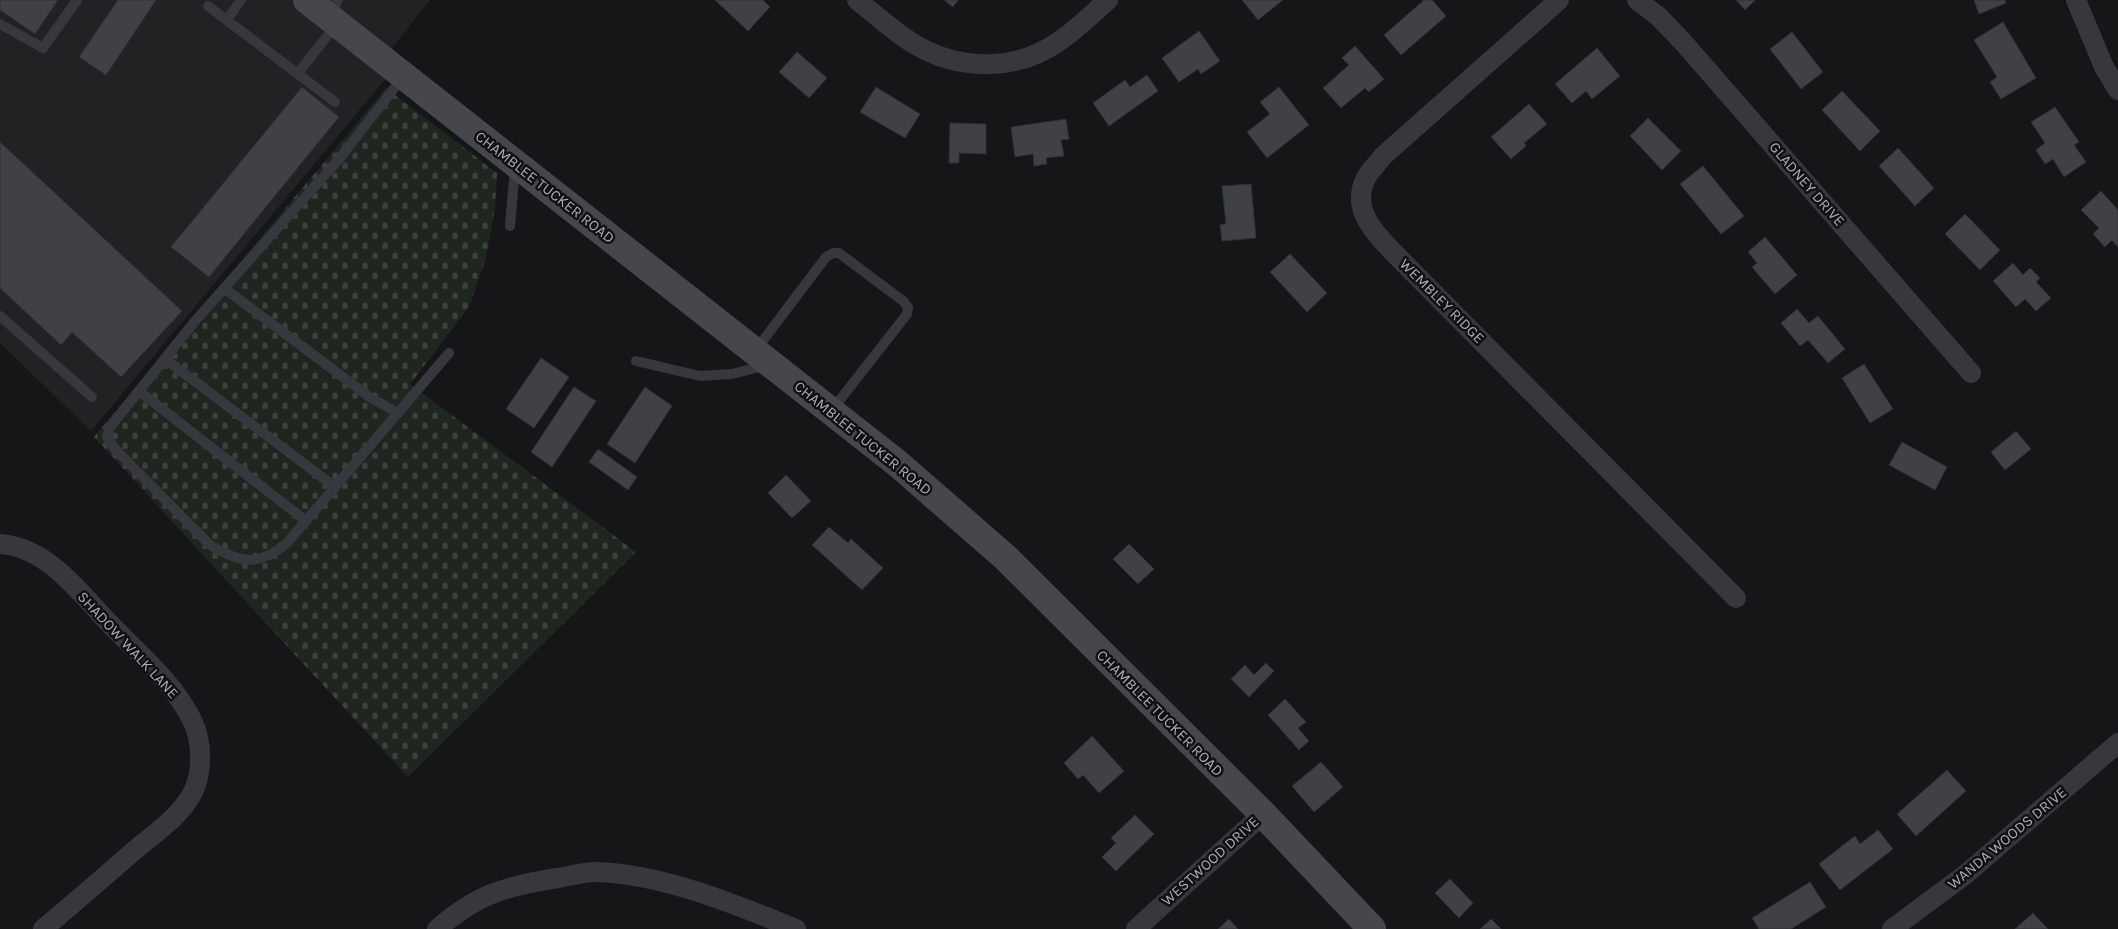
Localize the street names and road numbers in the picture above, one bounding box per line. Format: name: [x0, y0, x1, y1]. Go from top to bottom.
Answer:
street label: CHAMBLEE TUCKER ROAD: [472, 127, 618, 247]
street label: GLADNEY DRIVE: [1765, 138, 1849, 230]
street label: WEMBLEY RIDGE: [1396, 255, 1488, 347]
street label: CHAMBLEE TUCKER ROAD: [791, 377, 935, 499]
street label: SHADOW WALK LANE: [74, 588, 182, 702]
street label: CHAMBLEE TUCKER ROAD: [1093, 646, 1227, 780]
street label: WANDA WOODS DRIVE: [1944, 783, 2070, 893]
street label: WESTWOOD DRIVE: [1158, 813, 1262, 909]

